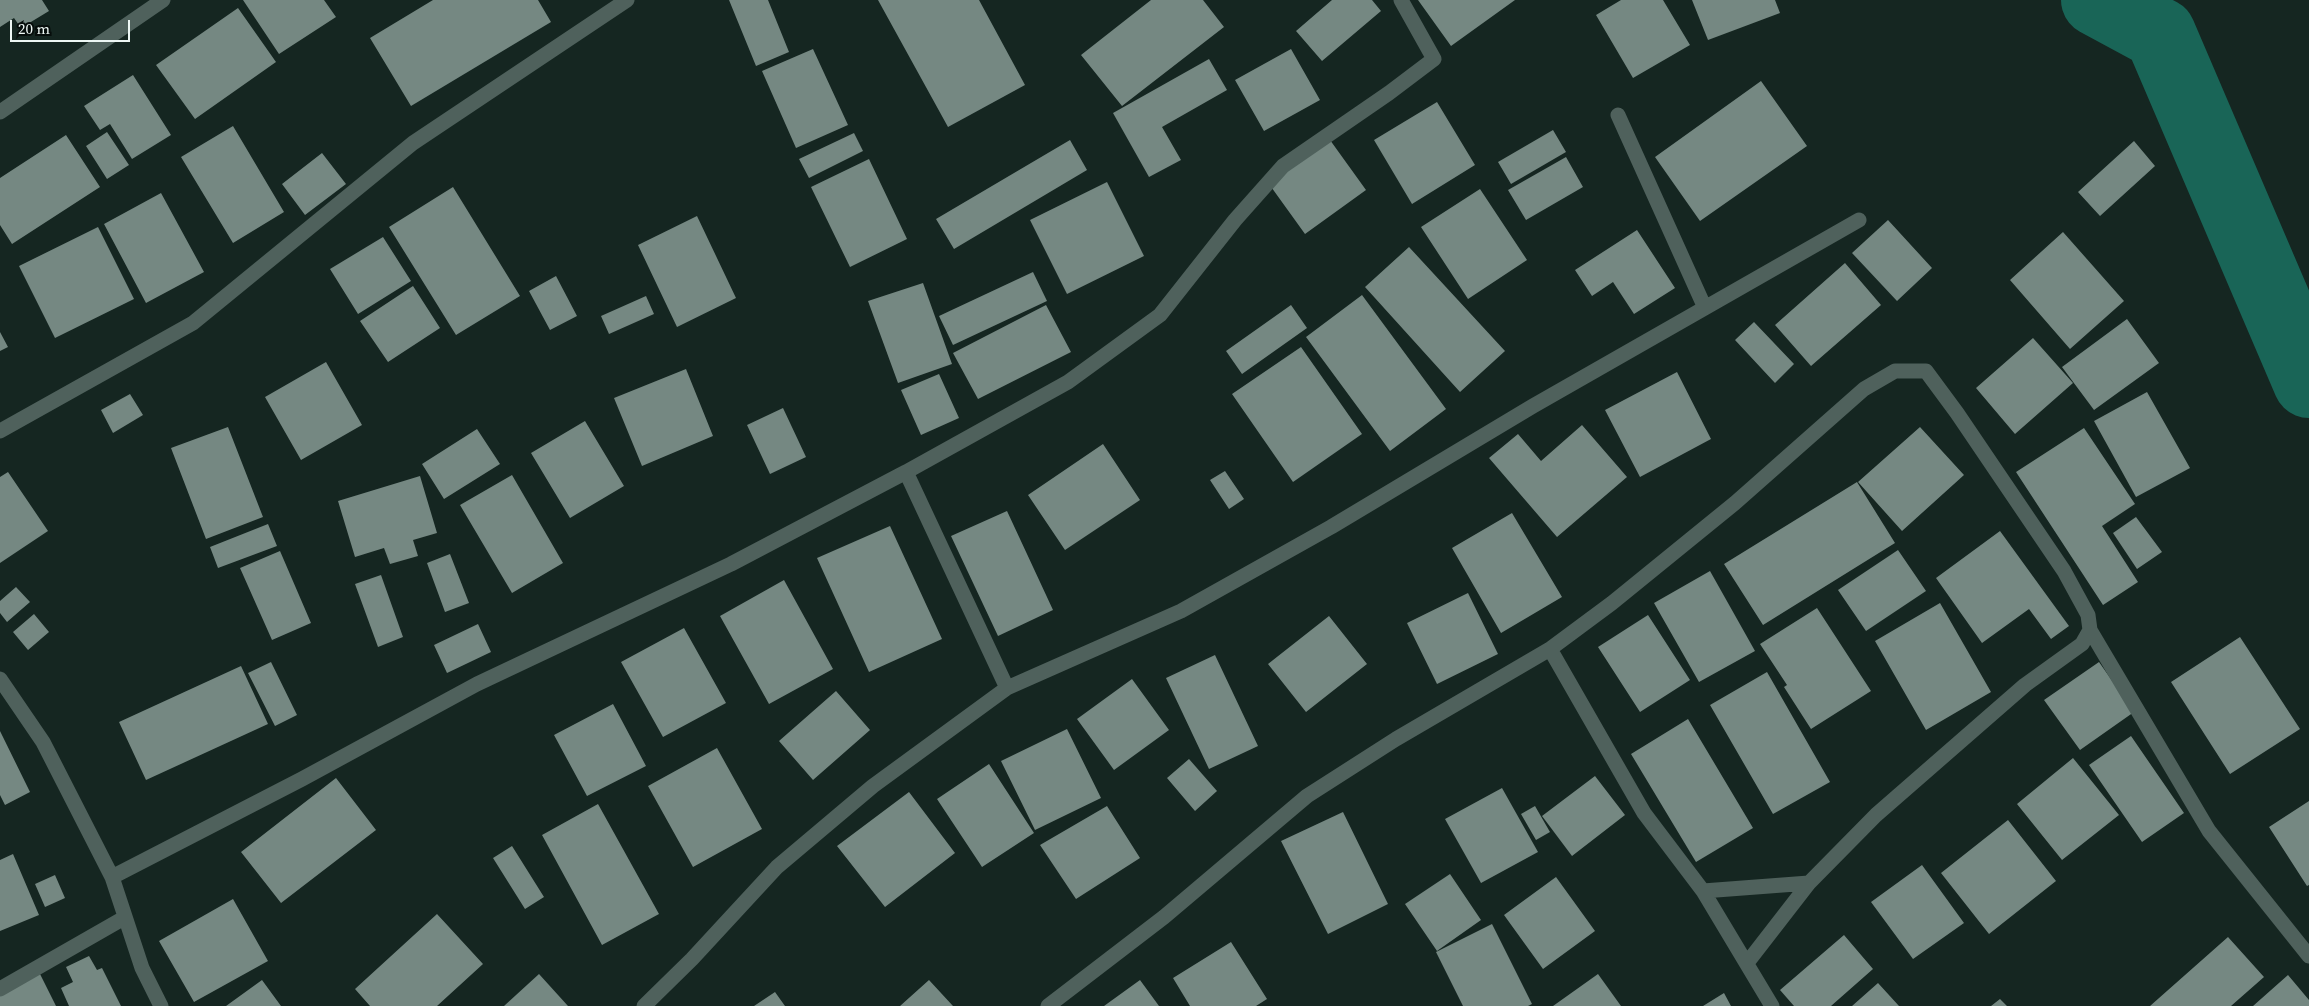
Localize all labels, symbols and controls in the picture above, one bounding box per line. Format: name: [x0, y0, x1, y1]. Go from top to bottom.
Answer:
scale bar: [12, 10, 132, 42]
text: 20 m: [18, 18, 50, 39]

